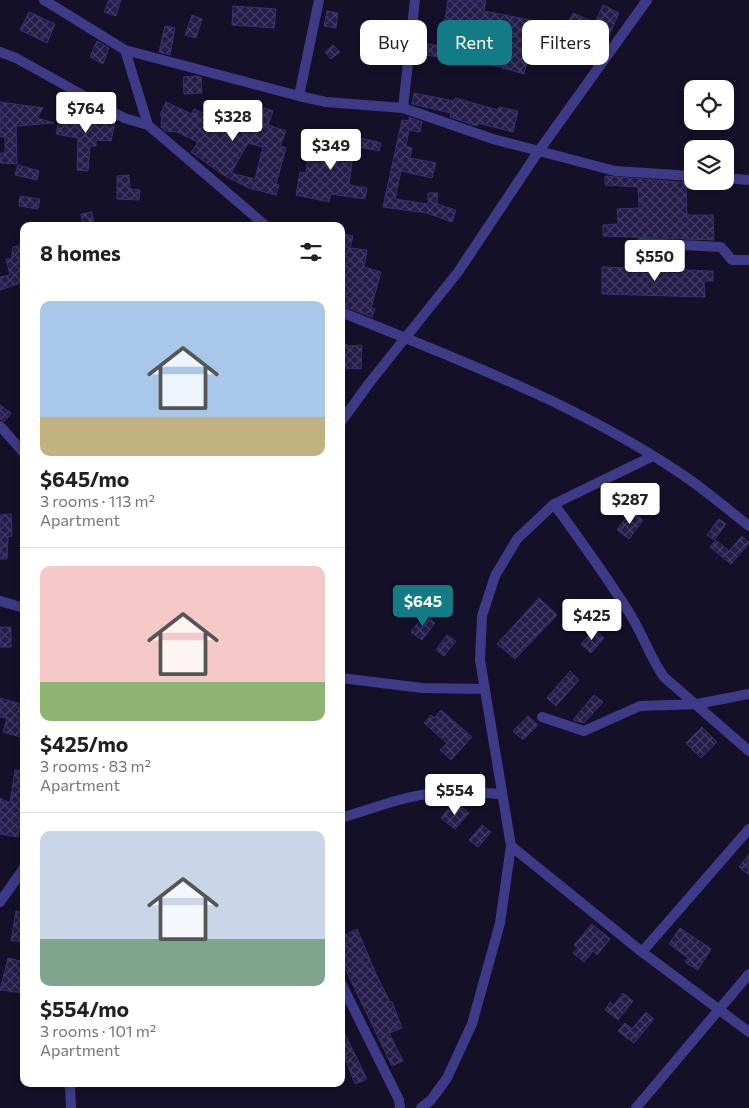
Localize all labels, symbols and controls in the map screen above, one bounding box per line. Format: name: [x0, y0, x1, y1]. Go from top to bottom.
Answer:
chip: Buy: [360, 20, 427, 65]
chip: Rent: [437, 20, 512, 65]
chip: Filters: [522, 20, 609, 65]
map controls: [684, 80, 734, 190]
button: locate: [684, 80, 734, 130]
pin: $764: [56, 92, 116, 134]
text: $764: [67, 98, 105, 117]
pin: $328: [203, 100, 263, 142]
text: $328: [214, 106, 252, 125]
pin: $349: [301, 128, 361, 171]
text: $349: [312, 135, 350, 154]
button: layers: [684, 140, 734, 190]
icon: filters: [297, 238, 325, 266]
text: 8 homes: [40, 240, 121, 265]
pin: $550: [625, 240, 685, 282]
text: $550: [636, 246, 674, 265]
icon: home: [138, 333, 228, 423]
text: $645/mo: [40, 466, 129, 491]
pin: $287: [600, 482, 660, 525]
text: $287: [612, 489, 648, 508]
text: 3 rooms · 113 m²: [40, 491, 155, 510]
text: Apartment: [40, 510, 120, 529]
pin: $645: [393, 584, 453, 627]
text: $645: [404, 591, 442, 610]
pin: $425: [562, 598, 622, 641]
icon: home: [138, 599, 228, 689]
text: $425: [573, 605, 611, 624]
text: $425/mo: [40, 731, 128, 756]
text: 3 rooms · 83 m²: [40, 756, 151, 775]
pin: $554: [425, 774, 485, 816]
text: Apartment: [40, 775, 120, 794]
text: $554: [436, 780, 474, 799]
icon: home: [138, 864, 228, 954]
text: $554/mo: [40, 996, 129, 1021]
text: 3 rooms · 101 m²: [40, 1021, 156, 1040]
text: Apartment: [40, 1040, 120, 1059]

